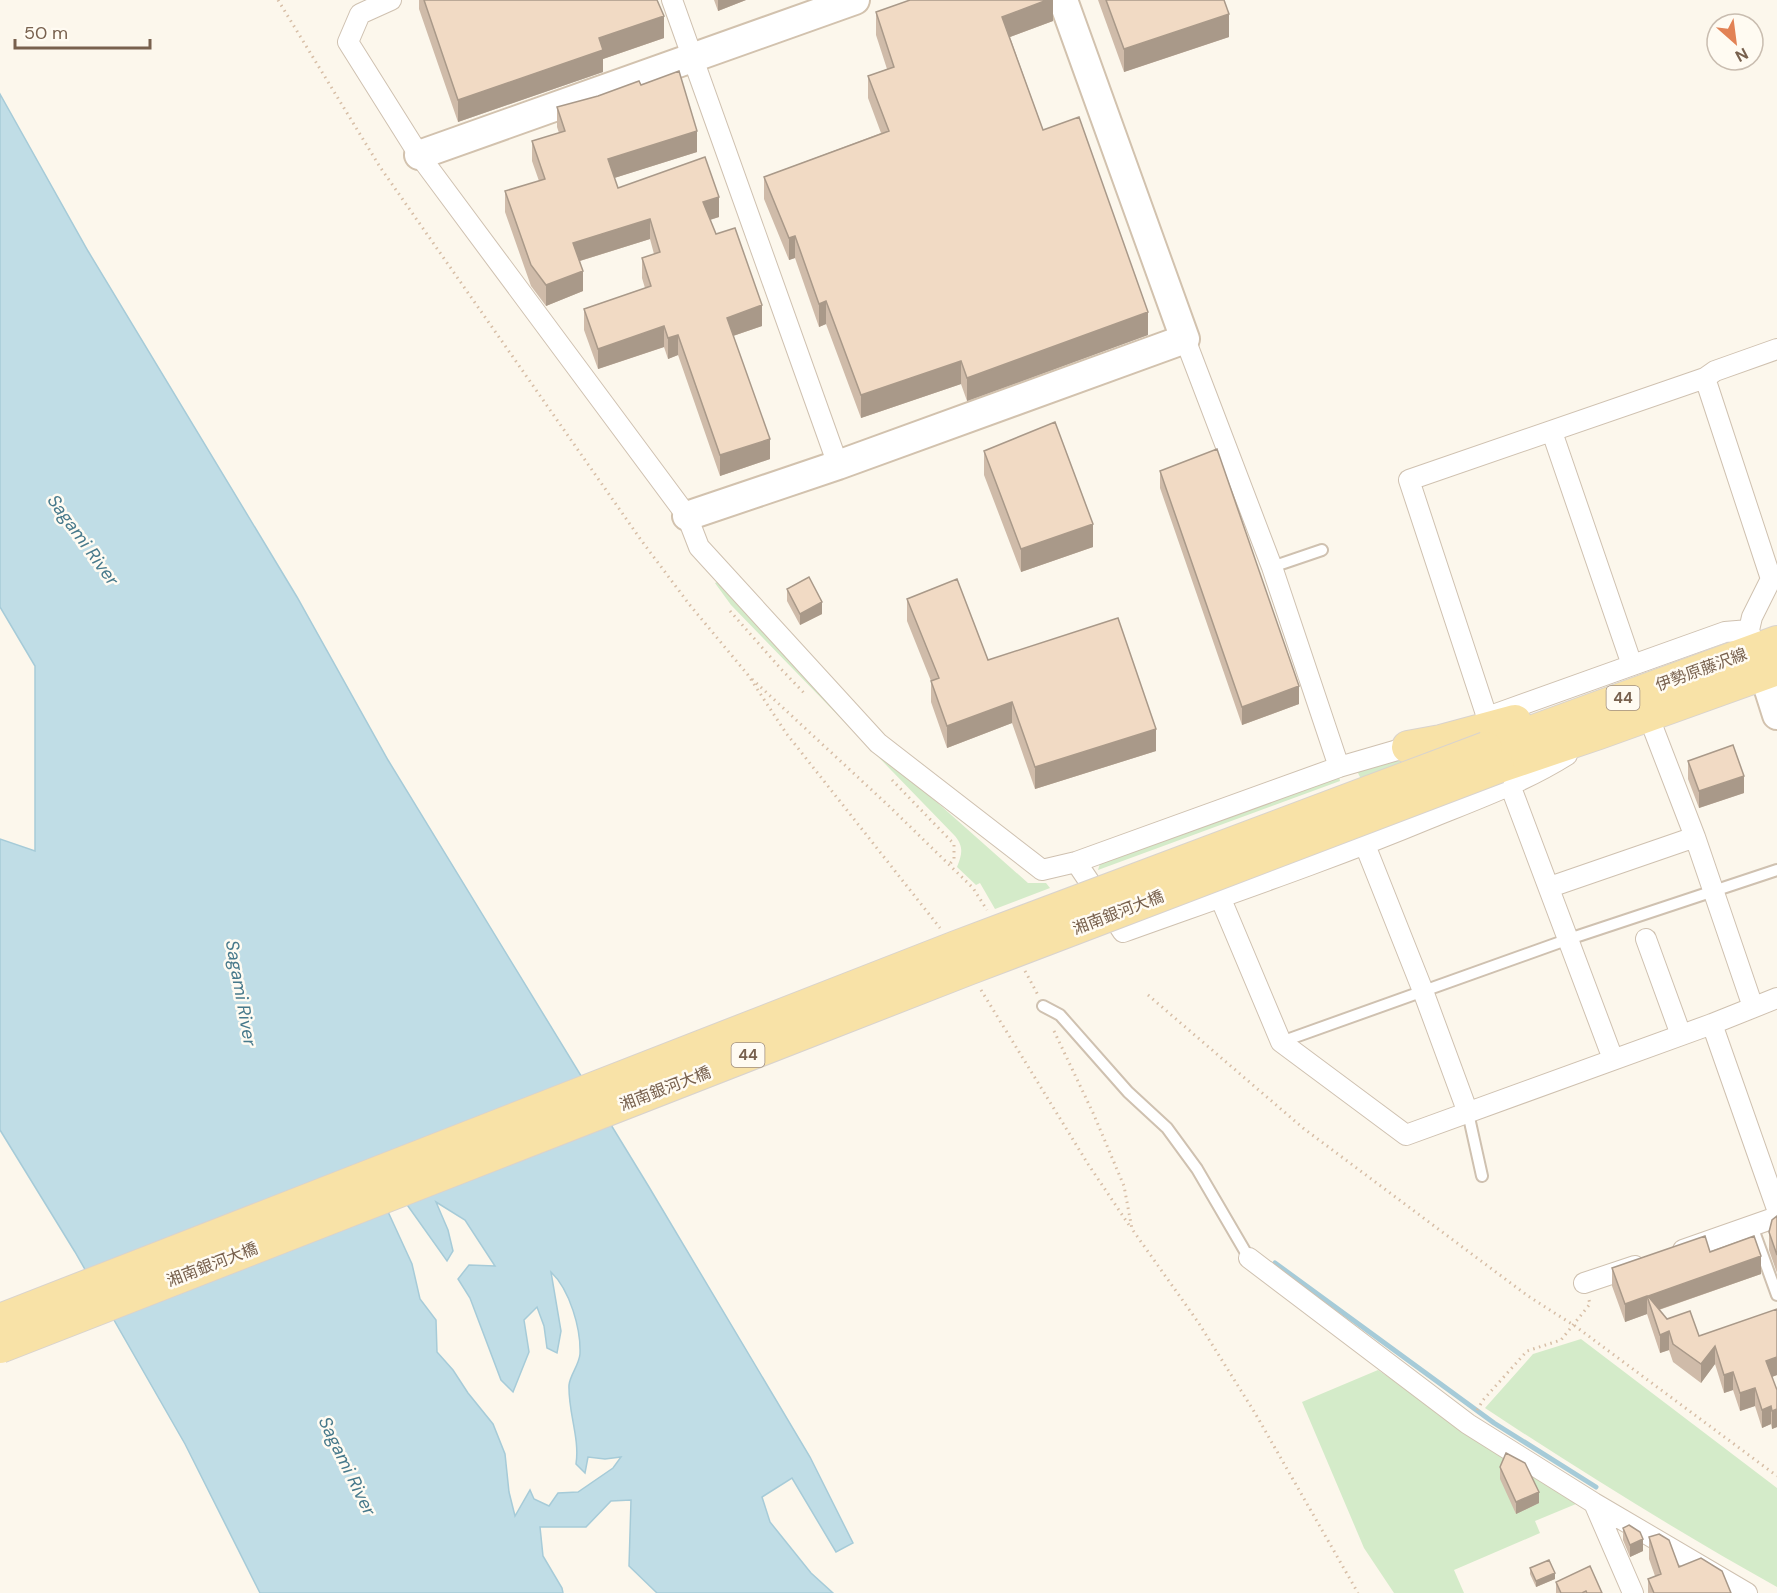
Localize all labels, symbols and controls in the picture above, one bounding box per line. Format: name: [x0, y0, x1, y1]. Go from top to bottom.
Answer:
scale bar: [15, 12, 150, 50]
north arrow: [1705, 12, 1765, 72]
text: 50 m: [24, 21, 68, 45]
text: N: [1732, 43, 1752, 67]
water label: Sagami River: [42, 490, 125, 591]
street label: 伊勢原藤沢線: [1652, 643, 1750, 696]
road number: 44: [1606, 686, 1640, 710]
street label: 湘南銀河大橋: [1070, 885, 1167, 939]
water label: Sagami River: [220, 938, 262, 1049]
road number: 44: [732, 1043, 764, 1067]
street label: 湘南銀河大橋: [617, 1061, 714, 1115]
street label: 湘南銀河大橋: [164, 1237, 261, 1291]
water label: Sagami River: [313, 1413, 382, 1521]

